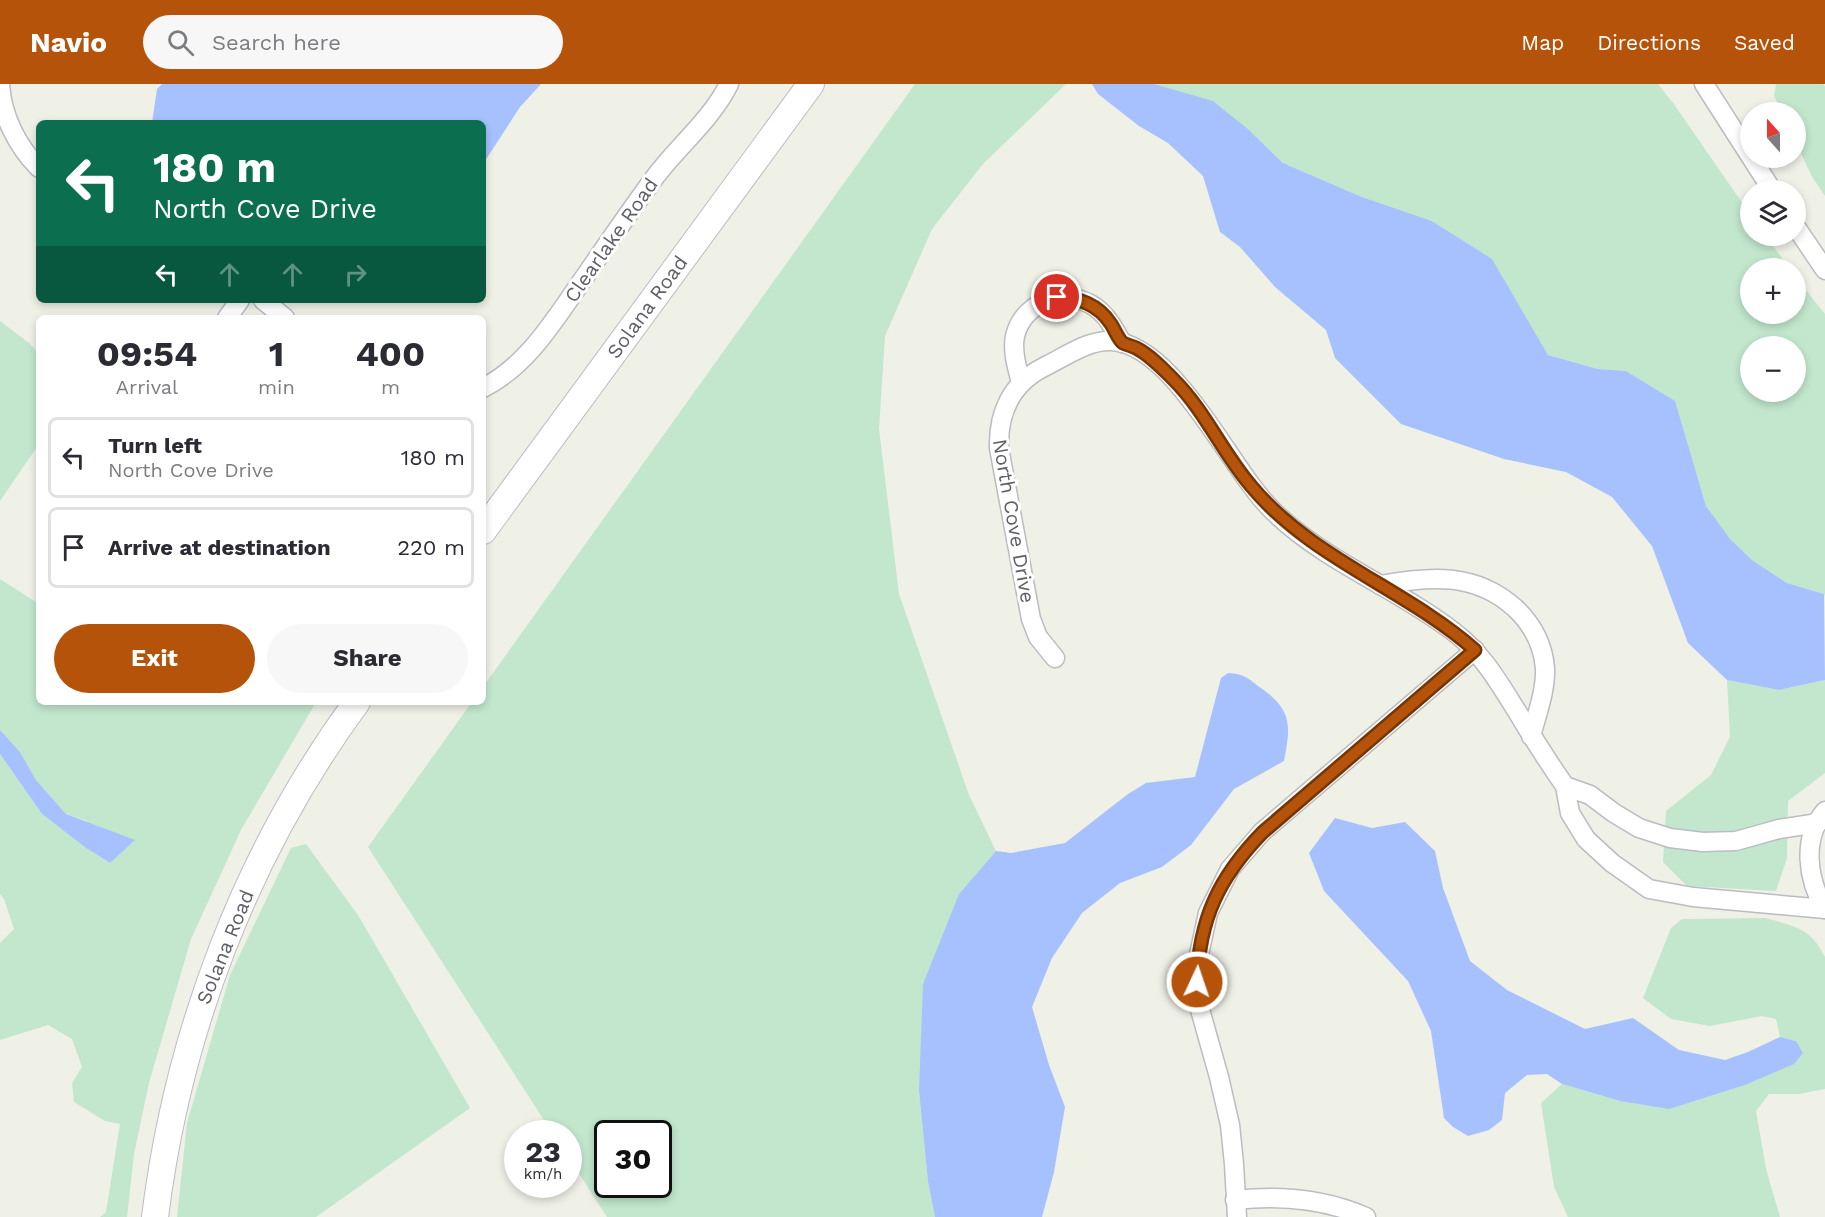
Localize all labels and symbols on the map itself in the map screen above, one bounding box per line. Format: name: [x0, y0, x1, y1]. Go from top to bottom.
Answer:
north arrow: [1740, 102, 1806, 168]
street label: Clearlake Road: [559, 173, 663, 307]
street label: Solana Road: [602, 251, 692, 363]
pin: [1031, 271, 1082, 322]
street label: North Cove Drive: [988, 437, 1040, 605]
street label: Solana Road: [191, 886, 259, 1008]
position arrow: [1165, 950, 1229, 1014]
speed limit sign: 30: [594, 1120, 672, 1198]

